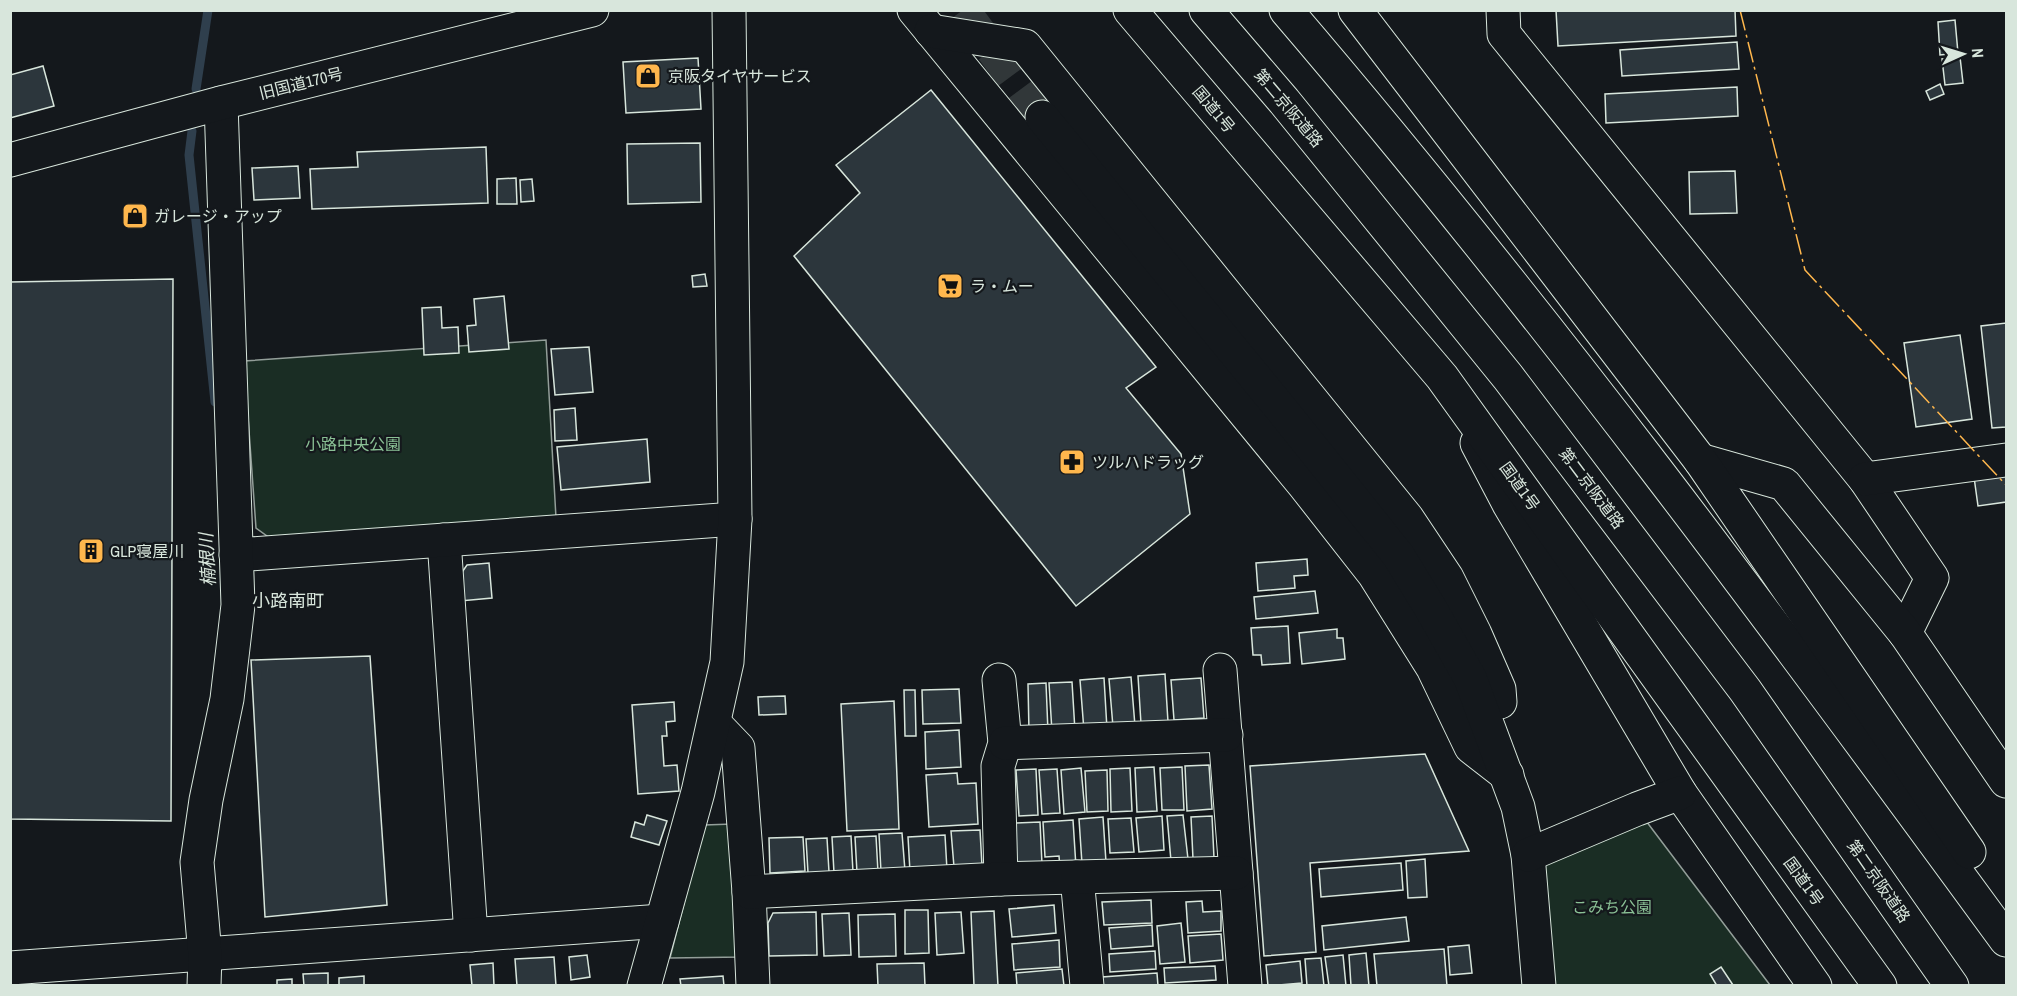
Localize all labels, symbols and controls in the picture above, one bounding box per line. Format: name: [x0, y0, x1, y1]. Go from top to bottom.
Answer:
north arrow: [1933, 24, 1993, 84]
text: N: [1967, 47, 1989, 58]
shop icon: 京阪タイヤサービス: [633, 61, 663, 91]
street label: 旧国道170号: [257, 62, 345, 104]
street label: 第二京阪道路: [1250, 64, 1328, 152]
place label: 京阪タイヤサービス: [668, 65, 812, 87]
street label: 国道1号: [1188, 81, 1240, 137]
shop icon: ガレージ・アップ: [120, 201, 150, 231]
place label: ガレージ・アップ: [154, 205, 282, 227]
supermarket icon: ラ・ムー: [935, 271, 965, 301]
place label: ラ・ムー: [970, 275, 1034, 297]
park label: 小路中央公園: [305, 433, 401, 455]
street label: 第二京阪道路: [1554, 443, 1630, 533]
pharmacy icon: ツルハドラッグ: [1057, 447, 1087, 477]
place label: ツルハドラッグ: [1092, 451, 1204, 473]
street label: 国道1号: [1495, 457, 1545, 515]
water label: 楠根川: [193, 530, 221, 588]
building icon: GLP寝屋川: [76, 536, 106, 566]
place label: GLP寝屋川: [110, 540, 184, 562]
district label: 小路南町: [252, 588, 324, 613]
street label: 第二京阪道路: [1842, 835, 1916, 927]
street label: 国道1号: [1779, 852, 1829, 910]
park label: こみち公園: [1572, 896, 1652, 918]

